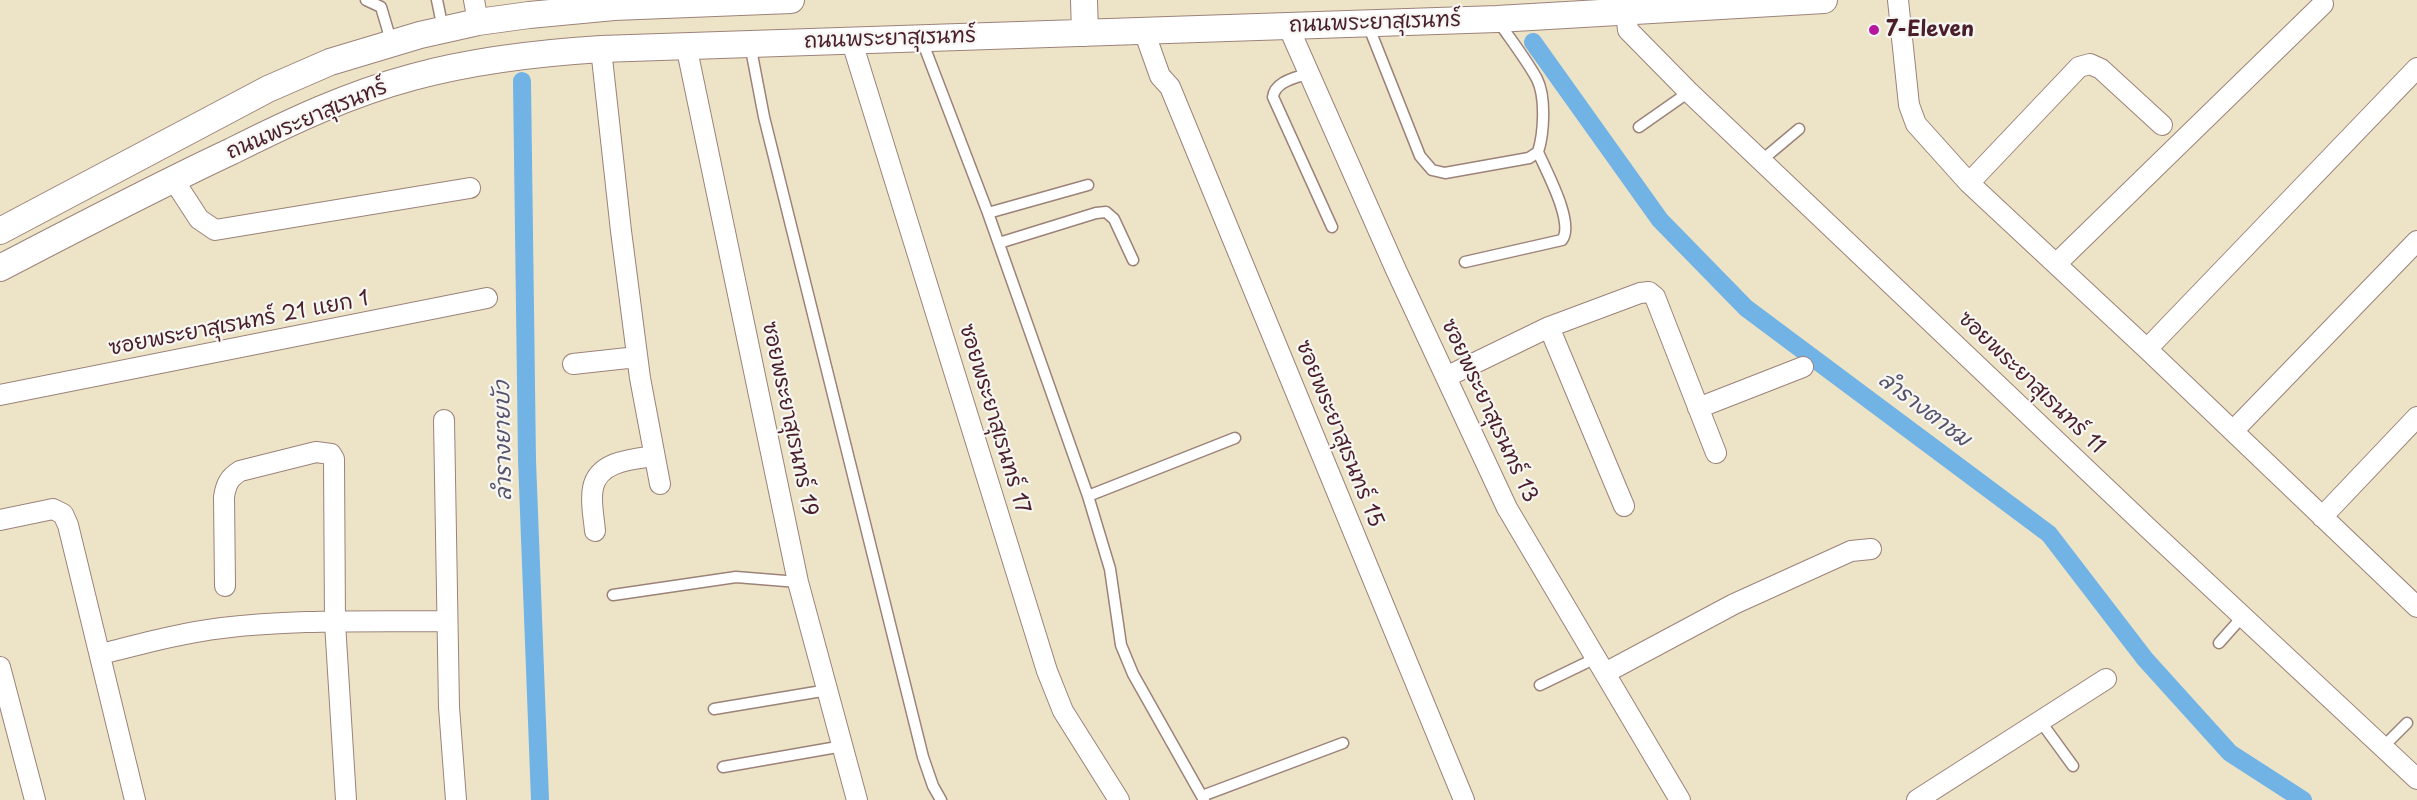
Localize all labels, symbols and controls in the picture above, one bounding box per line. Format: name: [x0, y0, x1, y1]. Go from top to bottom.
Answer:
street label: ถนนพระยาสุเรนทร์: [1289, 7, 1461, 39]
place label: 7-Eleven: [1886, 17, 1974, 43]
street label: ถนนพระยาสุเรนทร์: [804, 23, 976, 55]
marker: 7-Eleven: [1867, 23, 1881, 37]
street label: ถนนพระยาสุเรนทร์: [223, 75, 391, 165]
street label: ซอยพระยาสุเรนทร์ 21 แยก 1: [107, 286, 371, 362]
street label: ซอยพระยาสุเรนทร์ 11: [1953, 307, 2109, 459]
street label: ซอยพระยาสุเรนทร์ 13: [1435, 315, 1543, 507]
street label: ซอยพระยาสุเรนทร์ 19: [756, 320, 822, 518]
street label: ซอยพระยาสุเรนทร์ 17: [953, 321, 1035, 517]
street label: ซอยพระยาสุเรนทร์ 15: [1290, 337, 1388, 531]
water label: ลำรางตาชม: [1873, 367, 1975, 453]
water label: ลำรางยายบัว: [490, 381, 518, 501]

